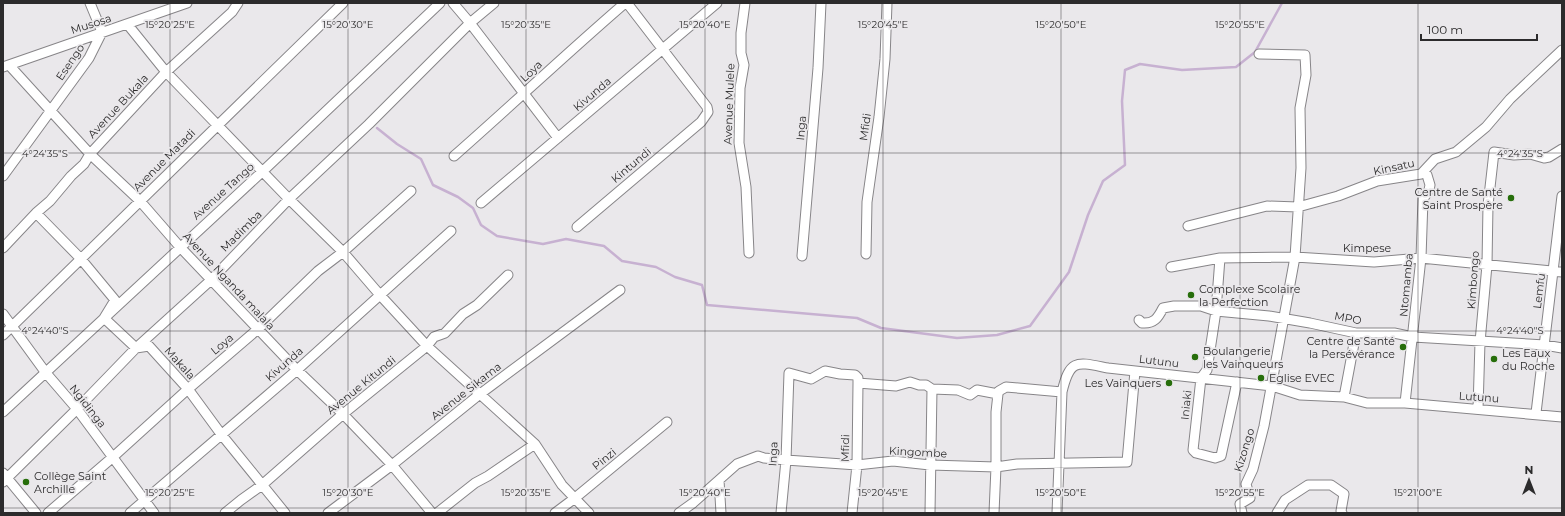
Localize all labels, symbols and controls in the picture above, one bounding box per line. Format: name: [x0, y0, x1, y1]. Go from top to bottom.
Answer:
street label: Musosa: [69, 11, 113, 37]
scale bar: [1421, 16, 1537, 42]
text: 15°20'25"E: [145, 18, 195, 31]
text: 15°20'30"E: [323, 18, 374, 31]
text: 15°20'35"E: [501, 18, 551, 31]
text: 15°20'40"E: [679, 18, 731, 31]
text: 15°20'45"E: [858, 18, 908, 31]
text: 15°20'50"E: [1036, 18, 1087, 31]
text: 15°20'55"E: [1215, 18, 1265, 31]
text: 100 m: [1427, 22, 1463, 37]
street label: Esengo: [53, 41, 87, 83]
street label: Loya: [517, 57, 545, 85]
street label: Avenue Mulele: [721, 63, 737, 145]
street label: Avenue Bukala: [85, 71, 151, 141]
street label: Kivunda: [570, 74, 614, 114]
street label: Mfidi: [856, 112, 874, 142]
street label: Inga: [793, 115, 809, 141]
street label: Avenue Matadi: [130, 126, 198, 194]
street label: Kintundi: [608, 144, 654, 186]
text: 4°24'35"S: [22, 147, 68, 160]
text: 4°24'35"S: [1497, 147, 1543, 160]
street label: Kinsatu: [1372, 156, 1416, 178]
street label: Avenue Tango: [189, 159, 257, 223]
place label: Centre de Santé Saint Prospère: [1415, 185, 1503, 212]
marker: Centre de Santé Saint Prospère: [1506, 193, 1516, 203]
street label: Madimba: [217, 207, 265, 255]
street label: Avenue Nganda malala: [180, 229, 278, 333]
street label: Kimpese: [1343, 241, 1392, 255]
street label: Kimbongo: [1464, 250, 1482, 310]
street label: Ntomamba: [1396, 253, 1416, 317]
street label: Lemfu: [1530, 272, 1548, 310]
place label: Complexe Scolaire la Perfection: [1199, 282, 1301, 309]
marker: Complexe Scolaire la Perfection: [1186, 290, 1196, 300]
street label: MPO: [1333, 308, 1363, 328]
text: 4°24'40"S: [21, 324, 69, 337]
text: 4°24'40"S: [1496, 324, 1544, 337]
street label: Loya: [208, 330, 236, 358]
place label: Centre de Santé la Persévérance: [1307, 334, 1395, 361]
marker: Centre de Santé la Persévérance: [1398, 342, 1408, 352]
street label: Makala: [162, 344, 198, 382]
street label: Kivunda: [262, 344, 306, 384]
place label: Boulangerie les Vainqueurs: [1203, 344, 1284, 371]
place label: Les Eaux du Roche: [1502, 346, 1555, 373]
street label: Lutunu: [1138, 352, 1180, 370]
marker: Boulangerie les Vainqueurs: [1190, 352, 1200, 362]
street label: Avenue Kitundi: [324, 353, 398, 417]
marker: Les Eaux du Roche: [1489, 354, 1499, 364]
street label: Avenue Sikama: [428, 359, 504, 423]
place label: Eglise EVEC: [1269, 371, 1335, 385]
marker: Eglise EVEC: [1256, 373, 1266, 383]
place label: Les Vainquers: [1085, 376, 1162, 390]
marker: Les Vainquers: [1164, 378, 1174, 388]
street label: Ngidinga: [67, 381, 109, 431]
street label: Iniaki: [1177, 389, 1195, 421]
street label: Lutunu: [1458, 389, 1500, 405]
street label: Kizongo: [1231, 426, 1257, 474]
street label: Mfidi: [838, 434, 852, 462]
street label: Inga: [765, 441, 781, 467]
street label: Kingombe: [888, 443, 948, 461]
street label: Pinzi: [589, 445, 619, 473]
north arrow: [1509, 460, 1549, 500]
text: N: [1525, 463, 1533, 477]
place label: Collège Saint Archille: [34, 469, 107, 496]
marker: Collège Saint Archille: [21, 477, 31, 487]
text: 15°20'25"E: [145, 486, 195, 499]
text: 15°20'30"E: [323, 486, 374, 499]
text: 15°20'35"E: [501, 486, 551, 499]
text: 15°20'40"E: [679, 486, 731, 499]
text: 15°20'45"E: [858, 486, 908, 499]
text: 15°20'50"E: [1036, 486, 1087, 499]
text: 15°20'55"E: [1215, 486, 1265, 499]
text: 15°21'00"E: [1394, 486, 1443, 499]

